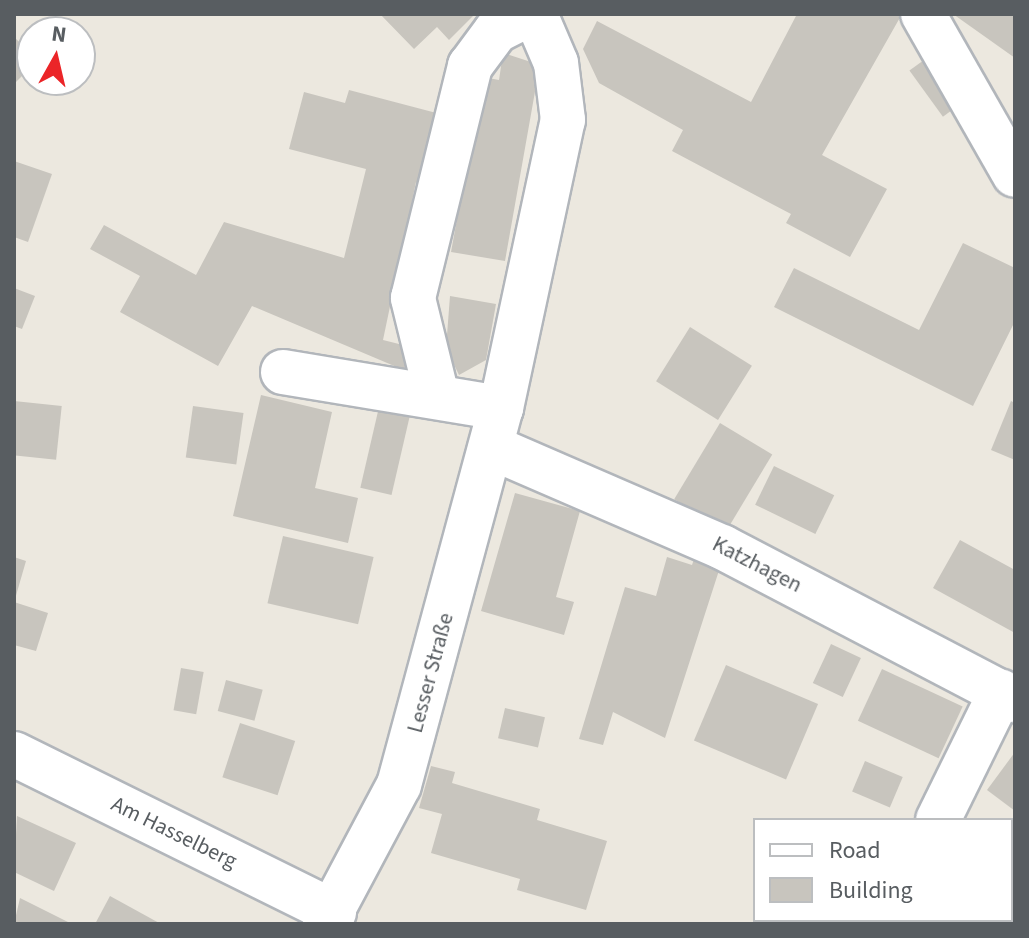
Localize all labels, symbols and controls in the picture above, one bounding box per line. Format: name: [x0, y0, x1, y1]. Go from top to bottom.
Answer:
north arrow: [16, 16, 96, 96]
text: N: [50, 17, 69, 51]
street label: Katzhagen: [708, 531, 806, 599]
street label: Lesser Straße: [402, 610, 460, 736]
street label: Am Hasselberg: [107, 791, 241, 875]
legend: [753, 818, 1013, 922]
text: Road: [829, 833, 881, 868]
text: Building: [829, 873, 913, 908]

